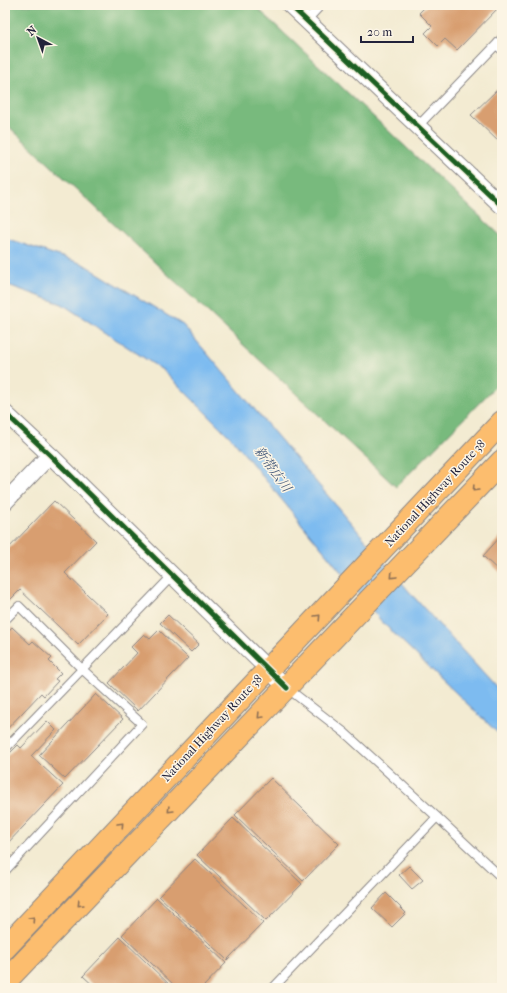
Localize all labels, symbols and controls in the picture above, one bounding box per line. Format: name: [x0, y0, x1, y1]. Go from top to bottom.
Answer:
north arrow: [18, 18, 58, 58]
scale bar: [361, 18, 413, 44]
text: N: [24, 23, 40, 38]
text: 20 m: [367, 25, 392, 39]
street label: National Highway Route 38: [382, 437, 488, 549]
water label: 新帯広川: [252, 444, 296, 496]
one-way arrow: [472, 484, 480, 492]
one-way arrow: [390, 571, 397, 578]
one-way arrow: [313, 614, 321, 622]
street label: National Highway Route 38: [159, 672, 265, 784]
one-way arrow: [257, 711, 265, 719]
one-way arrow: [167, 805, 175, 813]
one-way arrow: [116, 822, 124, 830]
one-way arrow: [77, 899, 85, 907]
one-way arrow: [27, 916, 35, 924]

